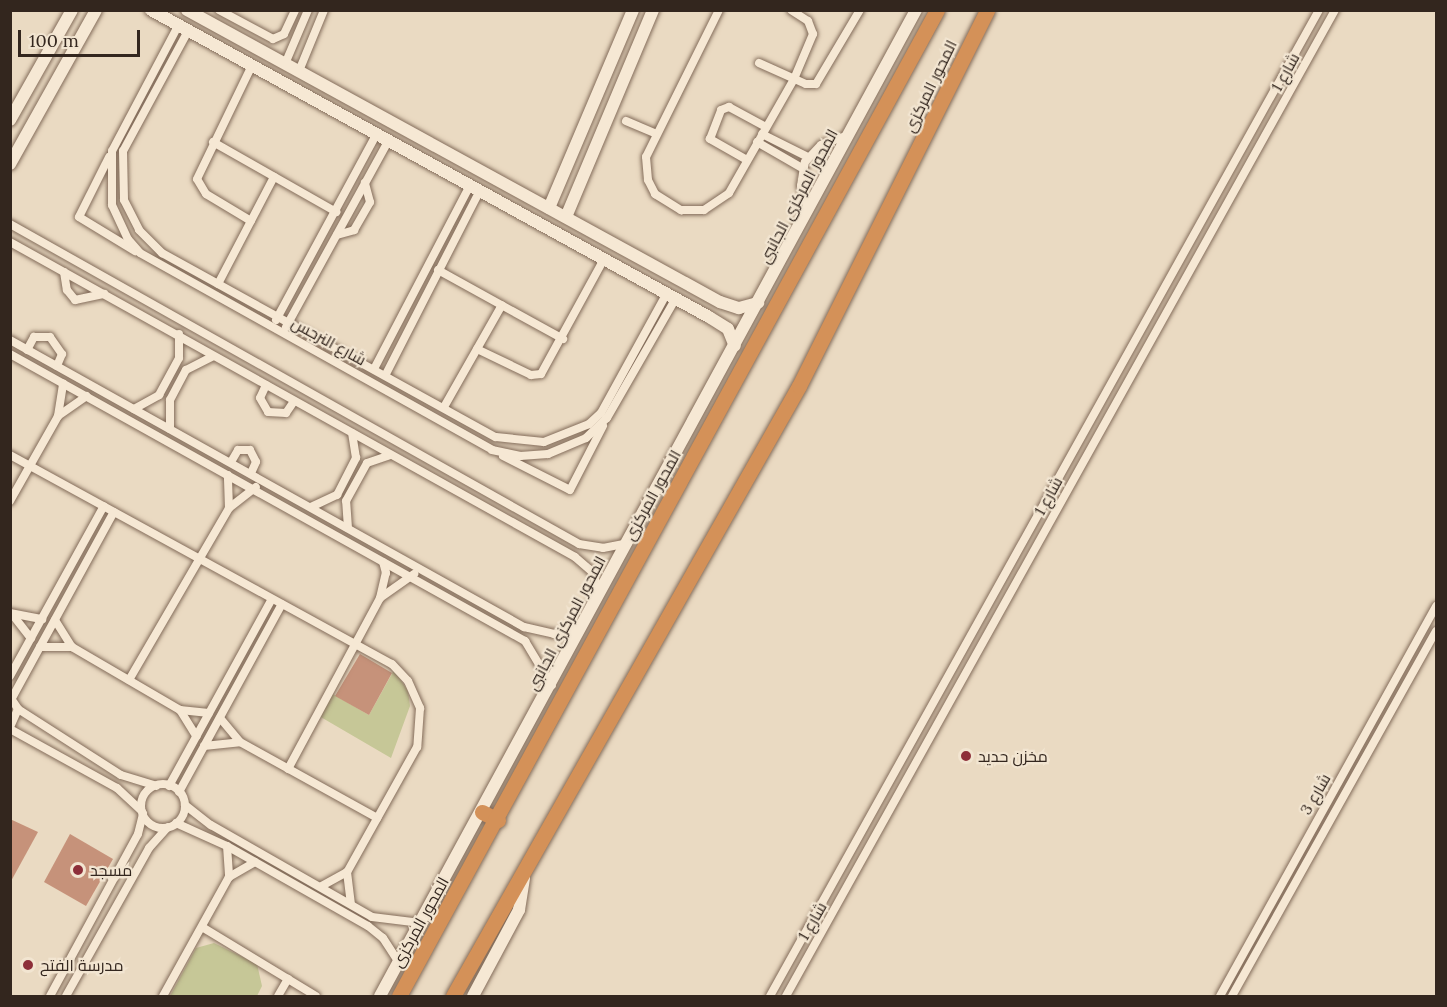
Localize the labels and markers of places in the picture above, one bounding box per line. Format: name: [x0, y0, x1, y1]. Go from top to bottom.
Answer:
place label: مخزن حديد: [978, 746, 1048, 766]
marker: مخزن حديد: [959, 749, 973, 763]
place label: مسجد: [90, 860, 132, 880]
marker: مسجد: [71, 863, 85, 877]
place label: مدرسة الفتح: [40, 955, 123, 975]
marker: مدرسة الفتح: [21, 958, 35, 972]

